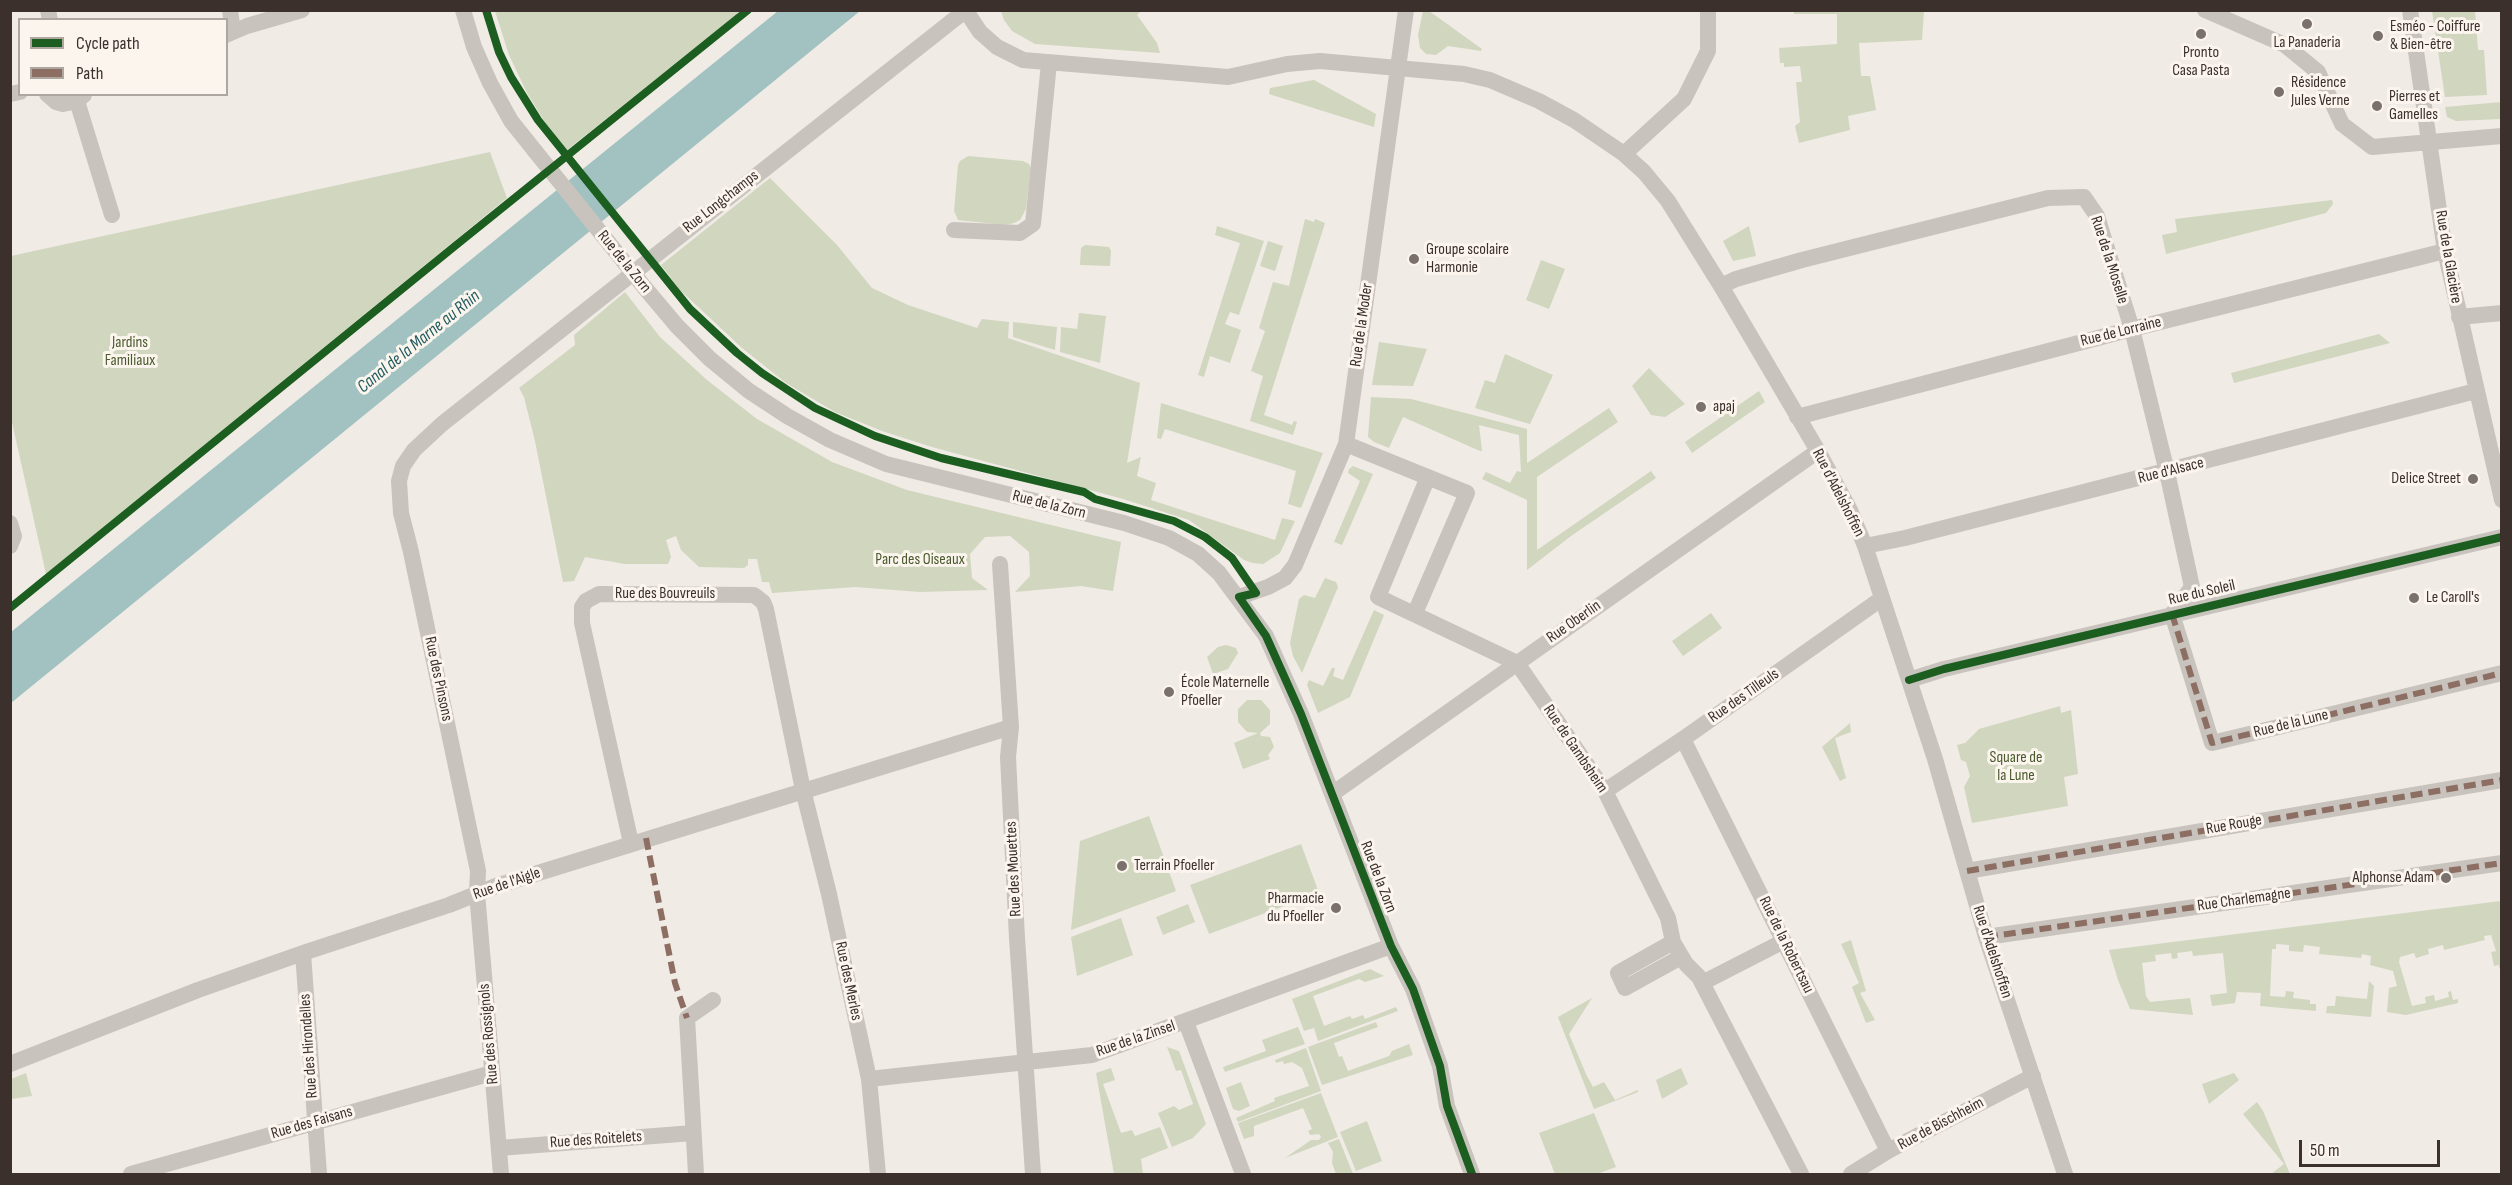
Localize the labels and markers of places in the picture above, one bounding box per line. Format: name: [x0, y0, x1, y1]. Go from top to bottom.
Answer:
marker: La Panaderia: [2300, 17, 2314, 31]
place label: Esméo - Coiffure & Bien-être: [2390, 17, 2481, 55]
marker: Pronto Casa Pasta: [2194, 27, 2208, 41]
marker: Esméo - Coiffure & Bien-être: [2371, 29, 2385, 43]
place label: La Panaderia: [2273, 33, 2341, 53]
place label: Pronto Casa Pasta: [2172, 43, 2230, 81]
place label: Résidence Jules Verne: [2291, 73, 2350, 111]
marker: Résidence Jules Verne: [2272, 85, 2286, 99]
place label: Pierres et Gamelles: [2389, 87, 2440, 125]
marker: Pierres et Gamelles: [2370, 99, 2384, 113]
place label: Groupe scolaire Harmonie: [1426, 240, 1509, 278]
marker: Groupe scolaire Harmonie: [1407, 252, 1421, 266]
place label: apaj: [1713, 397, 1735, 417]
marker: apaj: [1694, 400, 1708, 414]
place label: Delice Street: [2391, 469, 2461, 489]
marker: Delice Street: [2466, 472, 2480, 486]
place label: Le Caroll's: [2426, 588, 2480, 608]
marker: Le Caroll's: [2407, 591, 2421, 605]
place label: École Maternelle Pfoeller: [1181, 673, 1270, 711]
marker: École Maternelle Pfoeller: [1162, 685, 1176, 699]
place label: Terrain Pfoeller: [1134, 856, 1215, 876]
marker: Terrain Pfoeller: [1115, 859, 1129, 873]
place label: Alphonse Adam: [2353, 868, 2434, 888]
marker: Alphonse Adam: [2439, 871, 2453, 885]
place label: Pharmacie du Pfoeller: [1267, 889, 1324, 927]
marker: Pharmacie du Pfoeller: [1329, 901, 1343, 915]

